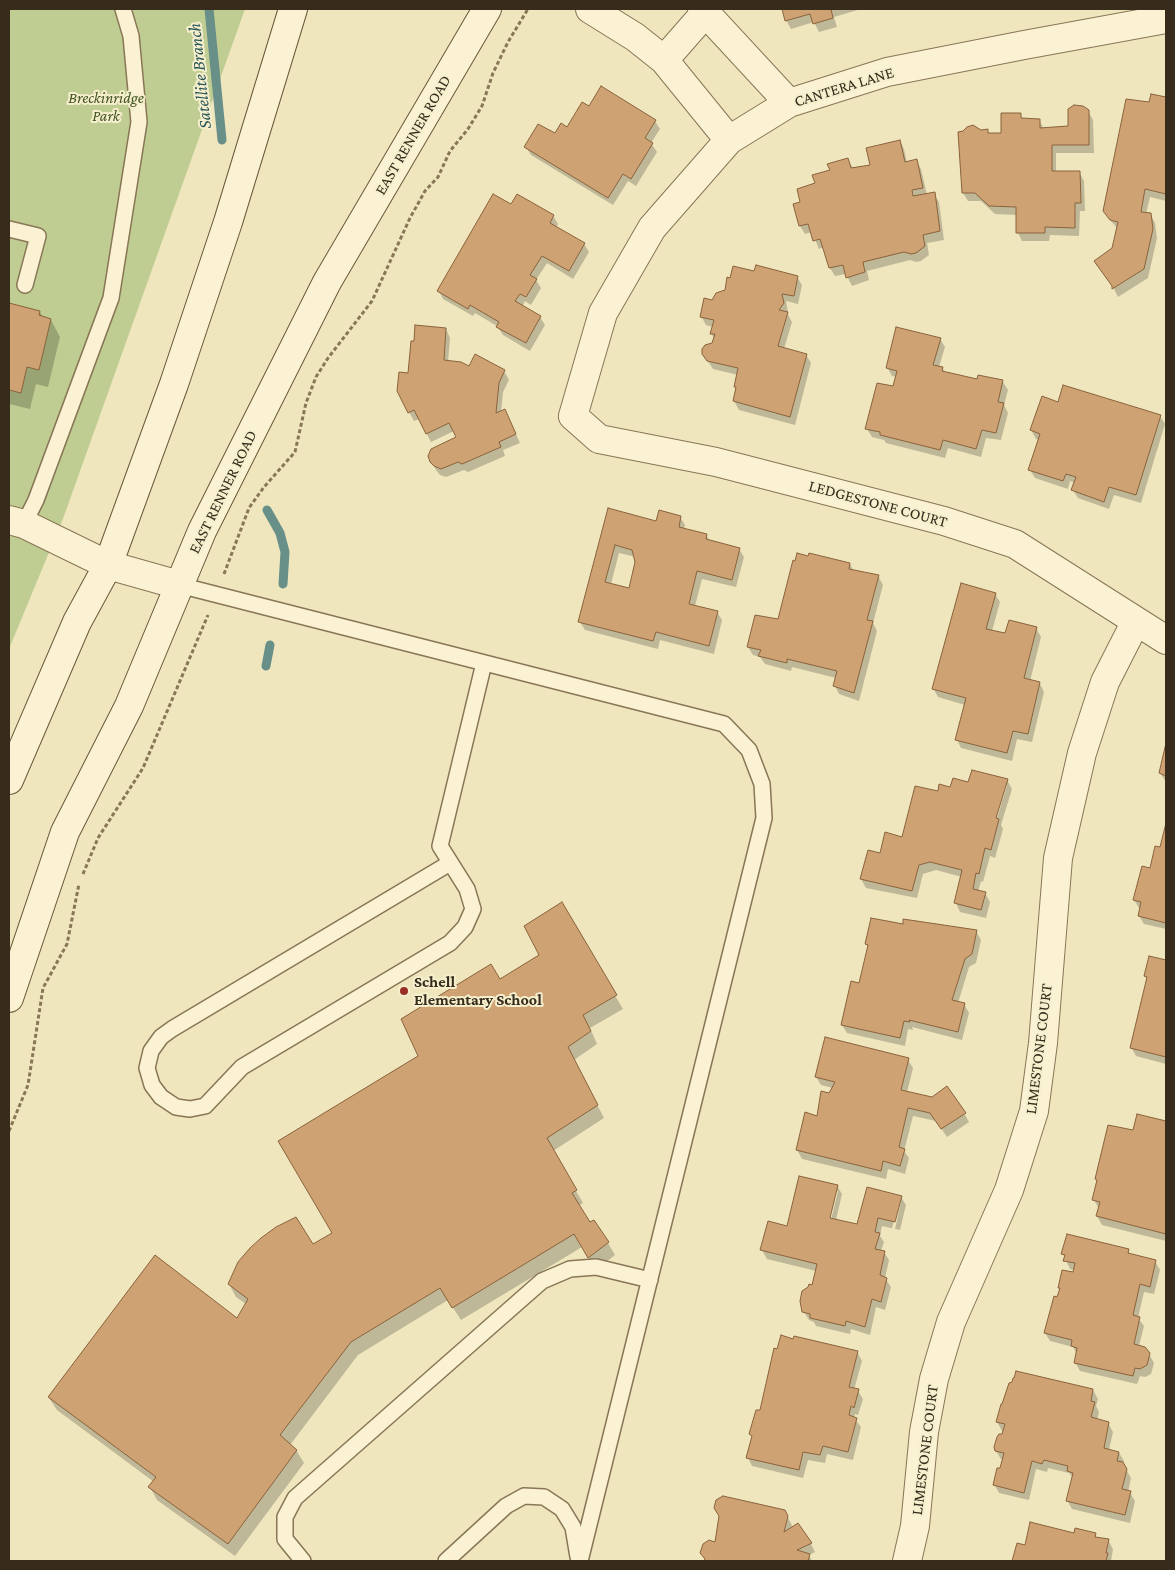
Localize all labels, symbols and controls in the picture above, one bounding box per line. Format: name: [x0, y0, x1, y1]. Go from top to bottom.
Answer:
water label: Satellite Branch: [184, 22, 216, 130]
street label: CANTERA LANE: [792, 63, 896, 111]
street label: EAST RENNER ROAD: [371, 72, 455, 198]
park label: Breckinridge Park: [68, 88, 144, 126]
street label: EAST RENNER ROAD: [185, 427, 261, 557]
street label: LEDGESTONE COURT: [807, 476, 949, 532]
place label: Schell Elementary School: [414, 972, 542, 1010]
street label: LIMESTONE COURT: [1021, 983, 1057, 1115]
marker: Schell Elementary School: [398, 985, 410, 997]
street label: LIMESTONE COURT: [907, 1384, 943, 1516]

